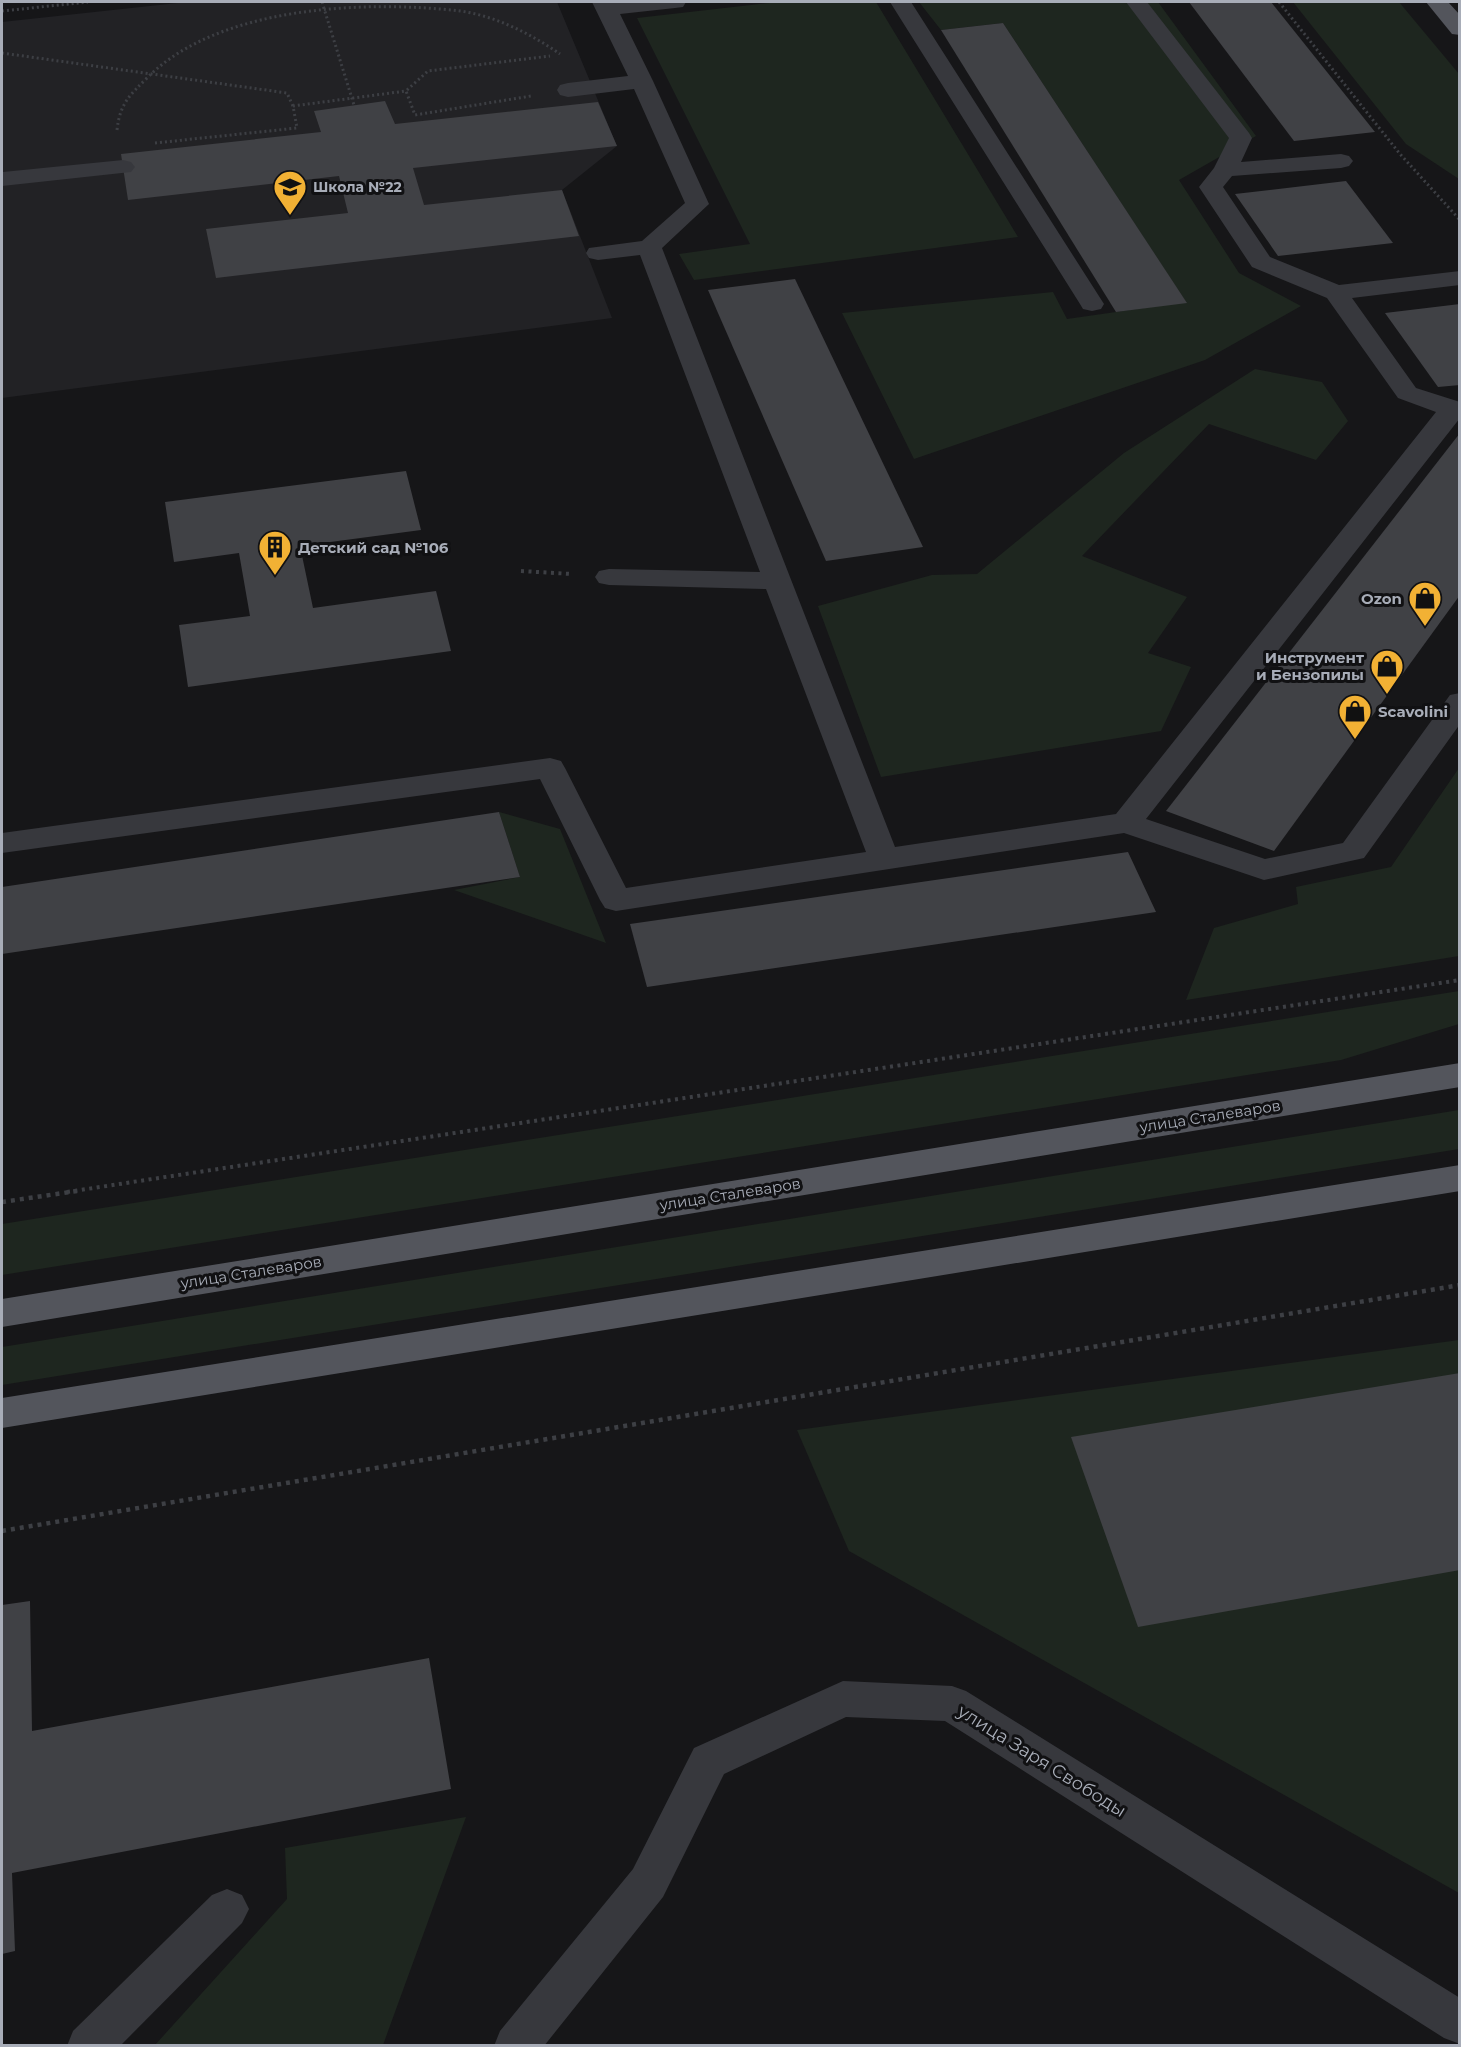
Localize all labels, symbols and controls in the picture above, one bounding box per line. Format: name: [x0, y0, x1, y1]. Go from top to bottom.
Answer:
school or university icon: Школа №22: [272, 169, 308, 216]
place label: Школа №22: [313, 178, 402, 196]
building icon: Детский сад №106: [257, 529, 293, 576]
place label: Детский сад №106: [298, 538, 449, 557]
shop icon: Ozon: [1407, 580, 1443, 627]
place label: Ozon: [1361, 589, 1402, 608]
place label: Инструмент и Бензопилы: [1256, 648, 1364, 684]
shop icon: Инструмент и Бензопилы: [1369, 648, 1405, 695]
shop icon: Scavolini: [1337, 693, 1373, 740]
place label: Scavolini: [1378, 702, 1448, 721]
street label: улица Сталеваров: [1137, 1095, 1282, 1137]
street label: улица Сталеваров: [657, 1173, 802, 1215]
street label: улица Сталеваров: [178, 1251, 323, 1293]
street label: улица Заря Свободы: [953, 1700, 1130, 1822]

